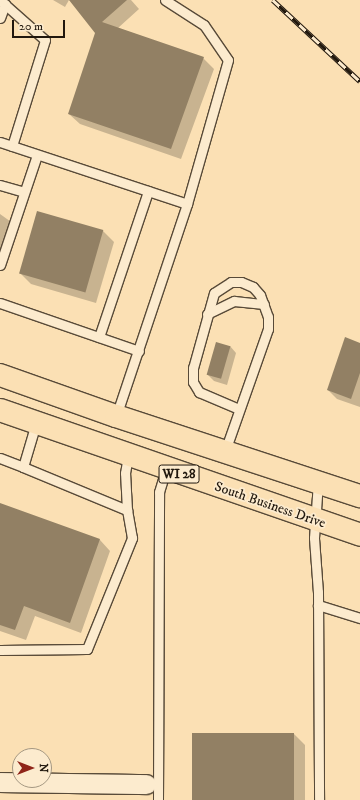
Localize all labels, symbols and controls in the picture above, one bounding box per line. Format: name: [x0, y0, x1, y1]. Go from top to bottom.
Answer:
scale bar: [14, 12, 67, 38]
text: 20 m: [19, 19, 43, 34]
road number: WI 28: [158, 463, 200, 485]
street label: South Business Drive: [212, 478, 328, 532]
north arrow: [12, 748, 52, 788]
text: N: [36, 763, 50, 773]

